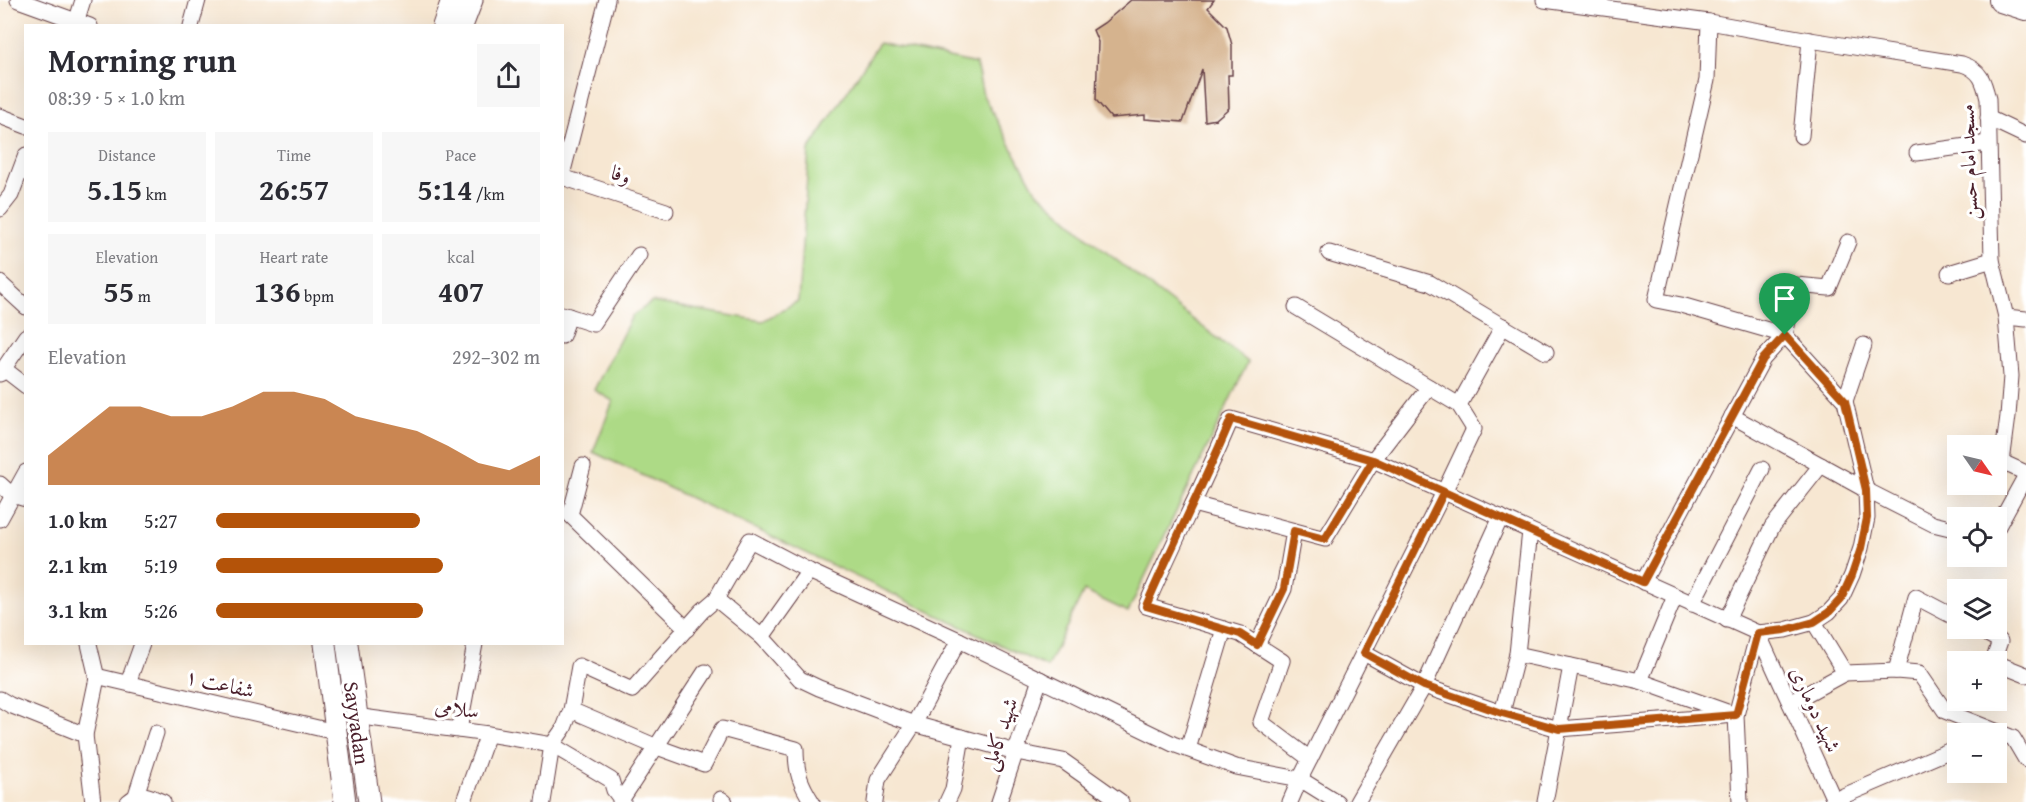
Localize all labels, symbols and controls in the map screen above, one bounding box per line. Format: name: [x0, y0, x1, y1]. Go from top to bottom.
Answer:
text: Morning run: [48, 36, 237, 84]
button: share: [477, 44, 540, 107]
text: 08:39 · 5 × 1.0 km: [48, 83, 185, 112]
street label: مسجد امام حسن: [1950, 103, 1989, 221]
text: Distance: [98, 143, 156, 167]
text: Time: [277, 143, 311, 167]
text: Pace: [446, 143, 476, 167]
street label: وفا: [607, 156, 635, 192]
text: 5.15: [87, 167, 142, 211]
text: 26:57: [259, 167, 329, 211]
text: 5:14: [417, 167, 472, 211]
text: km: [142, 182, 167, 206]
text: /km: [472, 182, 505, 206]
text: Elevation: [96, 245, 158, 269]
text: Heart rate: [260, 245, 328, 269]
text: kcal: [447, 245, 475, 269]
text: 55: [103, 269, 134, 313]
text: 136: [254, 269, 301, 313]
text: 407: [438, 269, 484, 313]
pin: [1759, 273, 1810, 335]
icon: arrive: [1768, 282, 1801, 315]
text: m: [134, 284, 151, 308]
text: bpm: [301, 284, 334, 308]
text: Elevation: [48, 342, 126, 371]
text: 292–302 m: [452, 342, 540, 371]
north arrow: [1947, 435, 2007, 495]
map controls: [1947, 435, 2007, 783]
text: 1.0 km: [48, 506, 107, 535]
text: 5:27: [144, 506, 178, 535]
button: locate: [1947, 507, 2007, 567]
text: 2.1 km: [48, 551, 107, 580]
text: 5:19: [144, 551, 178, 580]
button: layers: [1947, 579, 2007, 639]
text: 3.1 km: [48, 596, 107, 625]
text: 5:26: [144, 596, 178, 625]
button: +: [1947, 651, 2007, 711]
street label: شفاعت ۱: [182, 660, 258, 706]
street label: شهید دوماری: [1783, 661, 1849, 757]
street label: Sayyadan: [336, 679, 378, 767]
street label: سلامی: [433, 690, 481, 726]
street label: شهید کاملی: [973, 694, 1026, 775]
button: −: [1947, 723, 2007, 783]

